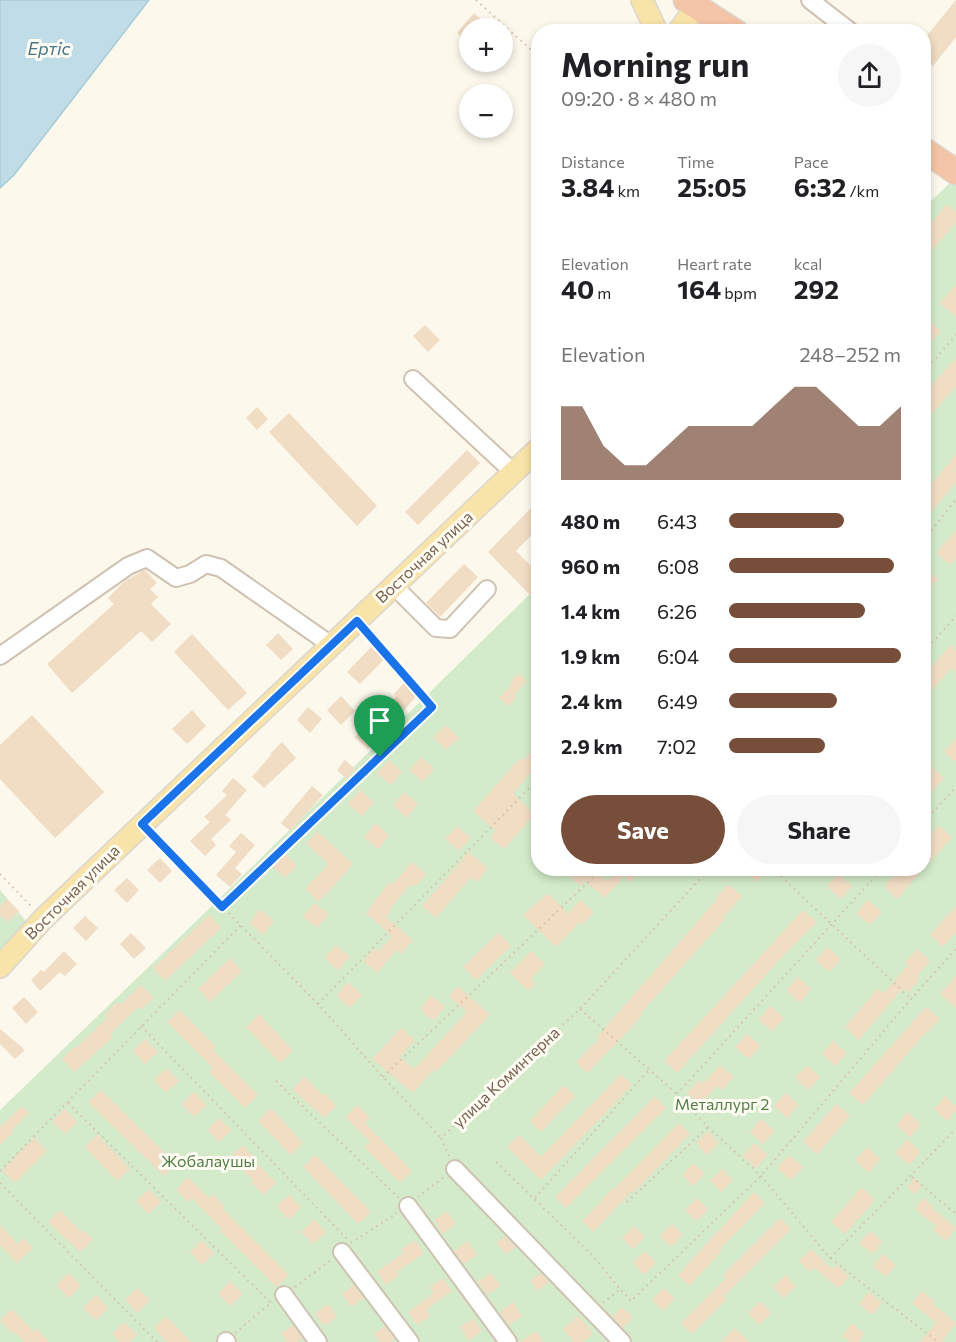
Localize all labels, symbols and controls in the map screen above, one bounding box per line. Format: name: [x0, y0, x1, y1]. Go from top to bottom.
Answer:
map controls: [459, 18, 513, 138]
button: +: [459, 18, 513, 72]
water label: Ертіс: [28, 37, 71, 59]
text: Morning run: [561, 43, 749, 84]
button: share: [838, 44, 901, 107]
button: −: [459, 84, 513, 138]
text: 09:20 · 8 × 480 m: [561, 86, 717, 110]
text: Distance: [561, 152, 625, 171]
text: Time: [677, 152, 714, 171]
text: Pace: [794, 152, 828, 171]
text: 3.84: [561, 171, 614, 202]
text: 25:05: [677, 171, 747, 202]
text: 6:32: [794, 171, 846, 202]
text: km: [614, 181, 640, 200]
text: /km: [846, 181, 879, 200]
text: Elevation: [561, 254, 629, 273]
text: Heart rate: [677, 254, 752, 273]
text: kcal: [794, 254, 822, 273]
text: 40: [561, 273, 594, 304]
text: 164: [677, 273, 721, 304]
text: 292: [794, 273, 839, 304]
text: m: [594, 283, 611, 302]
text: bpm: [721, 283, 757, 302]
text: Elevation: [561, 342, 646, 366]
text: 248–252 m: [799, 342, 901, 366]
street label: Восточная улица: [371, 507, 476, 607]
text: 480 m: [561, 509, 620, 533]
text: 6:43: [657, 509, 697, 533]
text: 960 m: [561, 554, 620, 578]
text: 6:08: [657, 554, 699, 578]
text: 1.4 km: [561, 599, 620, 623]
text: 6:26: [657, 599, 697, 623]
text: 1.9 km: [561, 644, 620, 668]
text: 6:04: [657, 644, 699, 668]
text: 2.4 km: [561, 689, 623, 713]
text: 6:49: [657, 689, 698, 713]
pin: [354, 695, 405, 757]
icon: arrive: [363, 704, 396, 737]
text: 2.9 km: [561, 734, 622, 758]
text: 7:02: [657, 734, 696, 758]
button: Save: [561, 795, 725, 864]
button: Share: [737, 795, 901, 864]
street label: Восточная улица: [20, 840, 123, 943]
street label: улица Коминтерна: [448, 1022, 563, 1131]
park label: Металлург 2: [675, 1094, 769, 1113]
park label: Жобалаушы: [161, 1151, 255, 1170]

